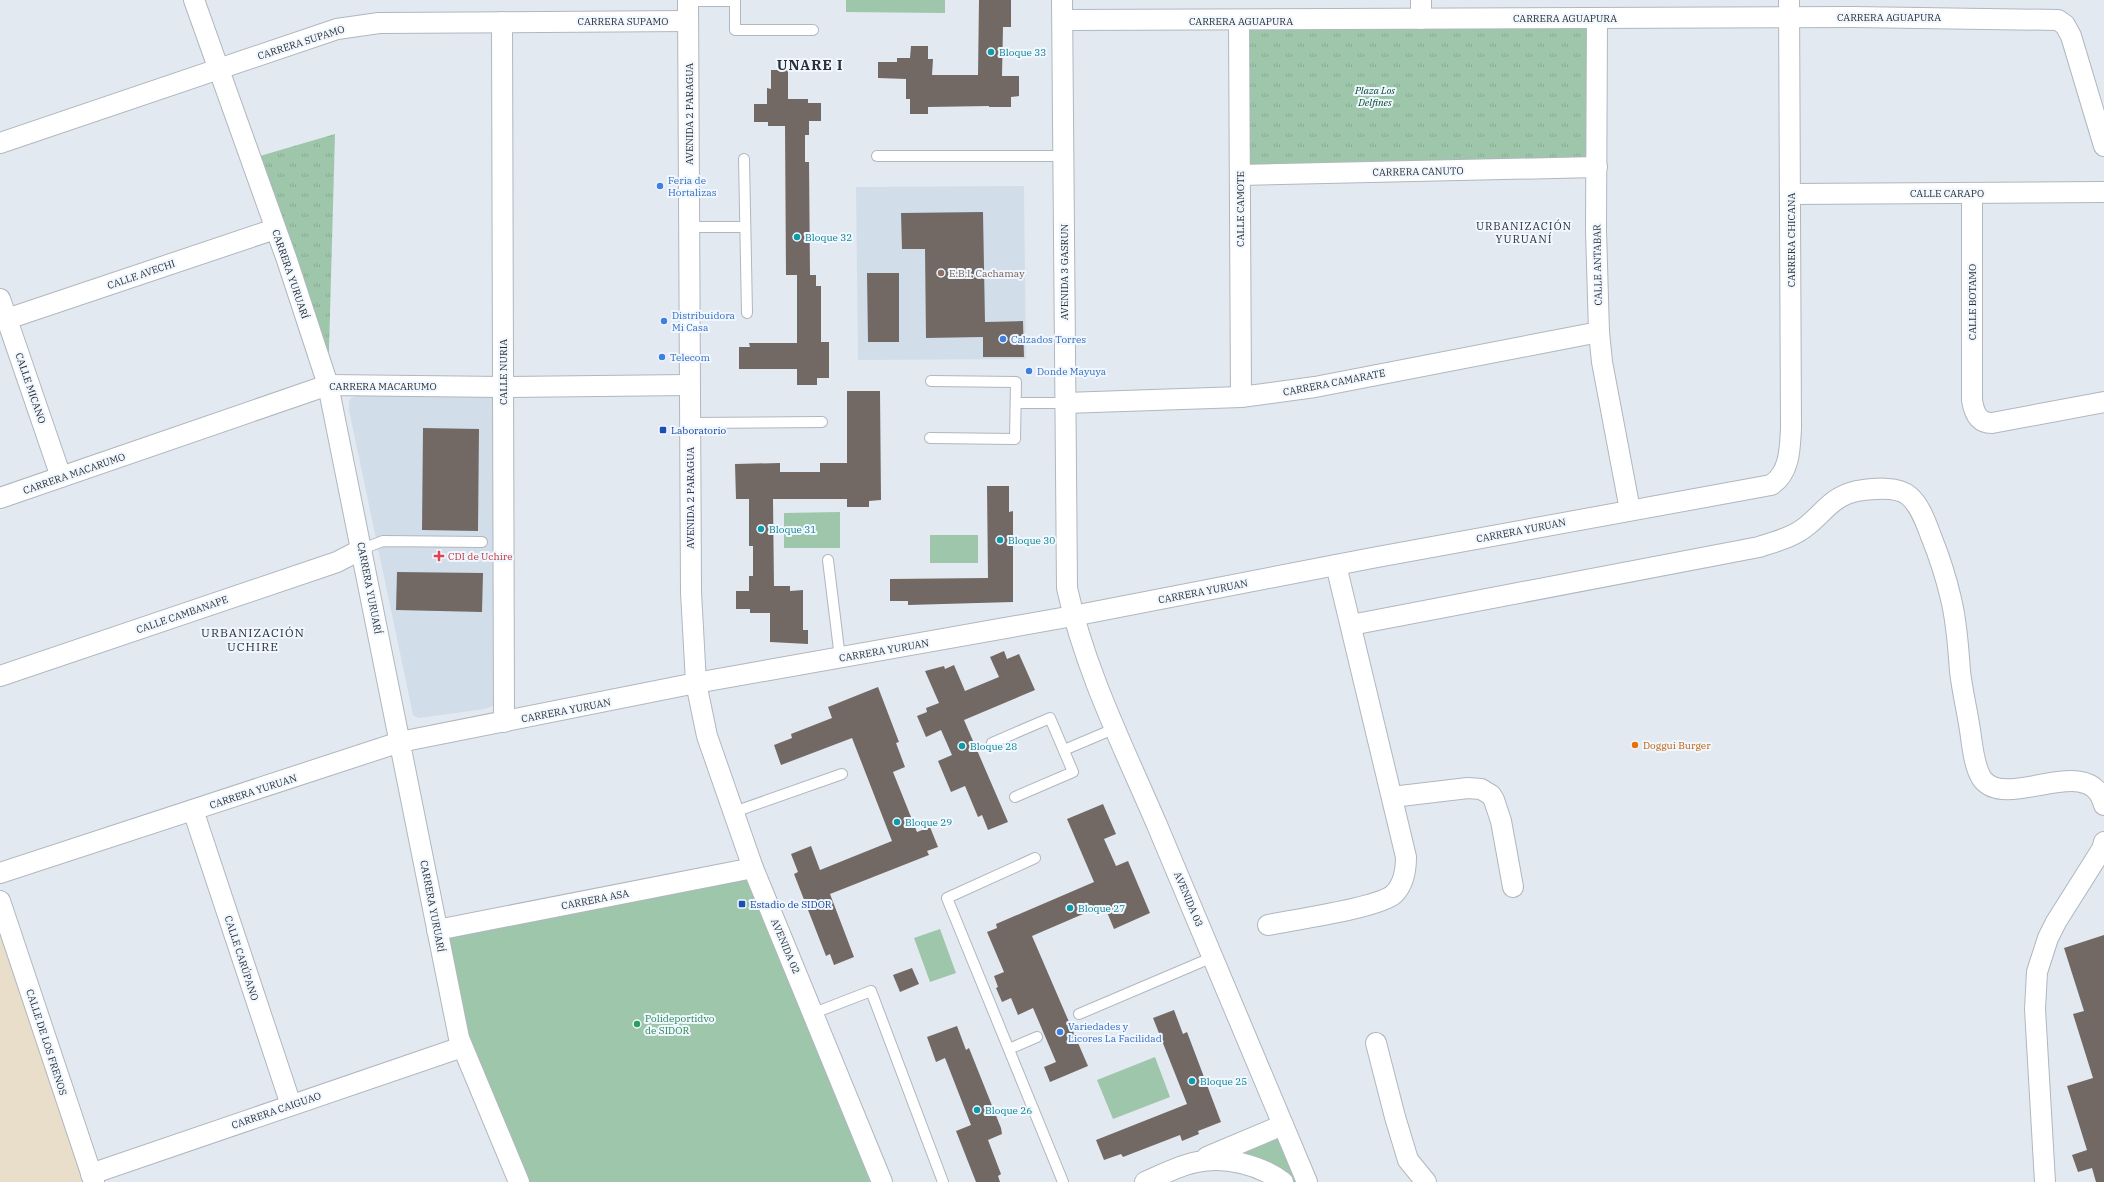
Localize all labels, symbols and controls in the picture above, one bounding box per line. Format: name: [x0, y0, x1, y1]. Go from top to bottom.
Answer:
street label: CARRERA AGUAPURA: [1837, 11, 1941, 24]
street label: CARRERA AGUAPURA: [1513, 12, 1617, 25]
street label: CARRERA SUPAMO: [578, 15, 668, 28]
street label: CARRERA AGUAPURA: [1189, 15, 1293, 28]
street label: CARRERA SUPAMO: [256, 22, 346, 63]
place label: Bloque 33: [999, 46, 1046, 59]
marker: Bloque 33: [986, 47, 996, 57]
district label: UNARE I: [777, 56, 843, 74]
street label: AVENIDA 2 PARAGUA: [683, 63, 696, 165]
park label: Plaza Los Delfines: [1354, 84, 1395, 109]
street label: CARRERA CANUTO: [1372, 164, 1464, 179]
street label: CALLE CAMOTE: [1234, 171, 1247, 247]
place label: Feria de Hortalizas: [668, 174, 717, 199]
marker: Feria de Hortalizas: [655, 181, 665, 191]
street label: CALLE CARAPO: [1910, 187, 1984, 200]
street label: CARRERA CHICANA: [1785, 193, 1798, 287]
district label: URBANIZACIÓN YURUANÍ: [1476, 219, 1572, 246]
street label: AVENIDA 3 GASRUN: [1058, 224, 1071, 320]
street label: CALLE ANTABAR: [1590, 224, 1605, 306]
street label: CARRERA YURUARÍ: [269, 228, 312, 320]
place label: Bloque 32: [805, 231, 852, 244]
marker: Bloque 32: [792, 232, 802, 242]
street label: CALLE AVECHI: [105, 257, 177, 292]
street label: CALLE BOTAMO: [1966, 264, 1979, 340]
place label: E.B.I. Cachamay: [949, 267, 1025, 280]
marker: E.B.I. Cachamay: [936, 268, 946, 278]
place label: Distribuidora Mi Casa: [672, 309, 736, 334]
marker: Distribuidora Mi Casa: [659, 316, 669, 326]
place label: Calzados Torres: [1011, 333, 1086, 346]
marker: Calzados Torres: [998, 334, 1008, 344]
street label: CALLE NURIA: [497, 339, 510, 405]
street label: CALLE MICANO: [12, 351, 49, 425]
place label: Telecom: [670, 351, 710, 364]
marker: Telecom: [657, 352, 667, 362]
place label: Donde Mayuya: [1037, 365, 1107, 378]
marker: Donde Mayuya: [1024, 366, 1034, 376]
street label: CARRERA CAMARATE: [1282, 366, 1386, 399]
street label: CARRERA MACARUMO: [329, 380, 437, 393]
place label: Laboratorio: [671, 424, 727, 437]
marker: Laboratorio: [658, 425, 668, 435]
street label: AVENIDA 2 PARAGUA: [684, 447, 697, 549]
street label: CARRERA MACARUMO: [21, 450, 127, 497]
street label: CARRERA YURUAN: [1475, 515, 1567, 546]
place label: Bloque 31: [769, 523, 816, 536]
marker: Bloque 31: [756, 524, 766, 534]
place label: Bloque 30: [1008, 534, 1055, 547]
marker: Bloque 30: [995, 535, 1005, 545]
street label: CARRERA YURUARÍ: [354, 541, 385, 635]
marker: CDI de Uchire: [433, 550, 445, 562]
place label: CDI de Uchire: [448, 550, 513, 563]
street label: CARRERA YURUAN: [1157, 576, 1249, 607]
street label: CALLE CAMBANAPE: [135, 593, 230, 636]
district label: URBANIZACIÓN UCHIRE: [201, 625, 305, 654]
street label: CARRERA YURUAN: [838, 636, 930, 665]
street label: CARRERA YURUAN: [520, 695, 612, 726]
place label: Doggui Burger: [1643, 739, 1711, 752]
place label: Bloque 28: [970, 740, 1017, 753]
marker: Doggui Burger: [1630, 740, 1640, 750]
marker: Bloque 28: [957, 741, 967, 751]
street label: CARRERA YURUAN: [208, 771, 299, 812]
place label: Bloque 29: [905, 816, 952, 829]
marker: Bloque 29: [892, 817, 902, 827]
street label: CARRERA YURUARÍ: [417, 859, 448, 953]
street label: AVENIDA 03: [1171, 870, 1206, 929]
street label: CARRERA ASA: [560, 887, 630, 912]
place label: Estadio de SIDOR: [750, 898, 832, 911]
marker: Estadio de SIDOR: [737, 899, 747, 909]
place label: Bloque 27: [1078, 902, 1125, 915]
marker: Bloque 27: [1065, 903, 1075, 913]
street label: CALLE CARÚPANO: [222, 914, 261, 1002]
street label: AVENIDA 02: [768, 917, 803, 976]
street label: CALLE DE LOS FRENOS: [23, 987, 70, 1097]
place label: Polideportidvo de SIDOR: [645, 1012, 715, 1037]
marker: Polideportidvo de SIDOR: [632, 1019, 642, 1029]
place label: Variedades y Licores La Facilidad: [1068, 1020, 1162, 1045]
marker: Variedades y Licores La Facilidad: [1055, 1027, 1065, 1037]
place label: Bloque 25: [1200, 1075, 1247, 1088]
marker: Bloque 25: [1187, 1076, 1197, 1086]
street label: CARRERA CAIGUAO: [230, 1089, 323, 1132]
place label: Bloque 26: [985, 1104, 1032, 1117]
marker: Bloque 26: [972, 1105, 982, 1115]

